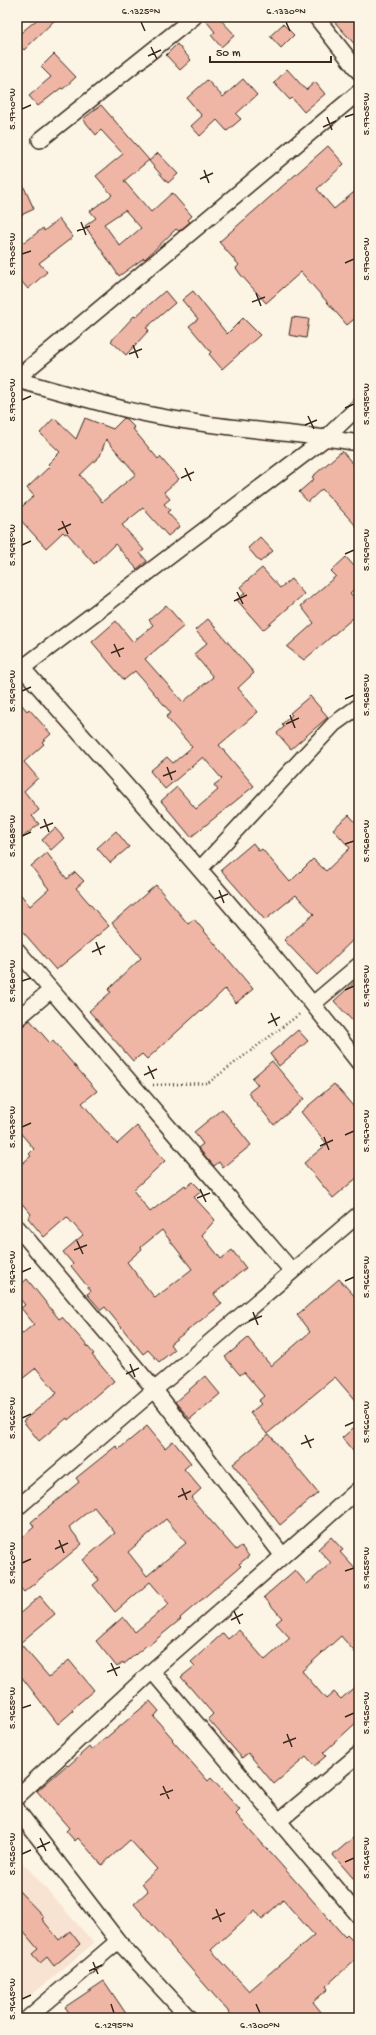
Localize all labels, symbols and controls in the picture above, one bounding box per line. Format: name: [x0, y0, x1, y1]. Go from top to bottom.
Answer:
text: 6.1325°N: [122, 6, 161, 18]
text: 6.1330°N: [266, 6, 306, 18]
scale bar: [210, 38, 331, 64]
text: 50 m: [216, 47, 241, 61]
text: 5.9710°W: [7, 88, 19, 130]
text: 5.9705°W: [361, 92, 373, 135]
text: 5.9705°W: [7, 232, 19, 275]
text: 5.9700°W: [361, 237, 373, 280]
text: 5.9700°W: [7, 378, 19, 421]
text: 5.9695°W: [361, 383, 373, 425]
text: 5.9695°W: [7, 524, 19, 566]
text: 5.9690°W: [361, 528, 373, 571]
text: 5.9690°W: [7, 669, 19, 712]
text: 5.9685°W: [361, 673, 373, 716]
text: 5.9685°W: [7, 814, 19, 857]
text: 5.9680°W: [361, 819, 373, 862]
text: 5.9680°W: [7, 959, 19, 1002]
text: 5.9675°W: [361, 965, 373, 1007]
text: 5.9675°W: [7, 1106, 19, 1148]
text: 5.9670°W: [361, 1109, 373, 1152]
text: 5.9670°W: [7, 1250, 19, 1293]
text: 5.9665°W: [361, 1256, 373, 1298]
text: 5.9665°W: [7, 1397, 19, 1439]
text: 5.9660°W: [361, 1400, 373, 1443]
text: 5.9660°W: [7, 1541, 19, 1584]
text: 5.9655°W: [361, 1547, 373, 1589]
text: 5.9655°W: [7, 1687, 19, 1729]
text: 5.9650°W: [361, 1691, 373, 1734]
text: 5.9650°W: [7, 1832, 19, 1875]
text: 5.9645°W: [361, 1837, 373, 1879]
text: 5.9645°W: [7, 1978, 19, 2020]
text: 6.1295°N: [95, 2020, 134, 2032]
text: 6.1300°N: [240, 2020, 280, 2032]

